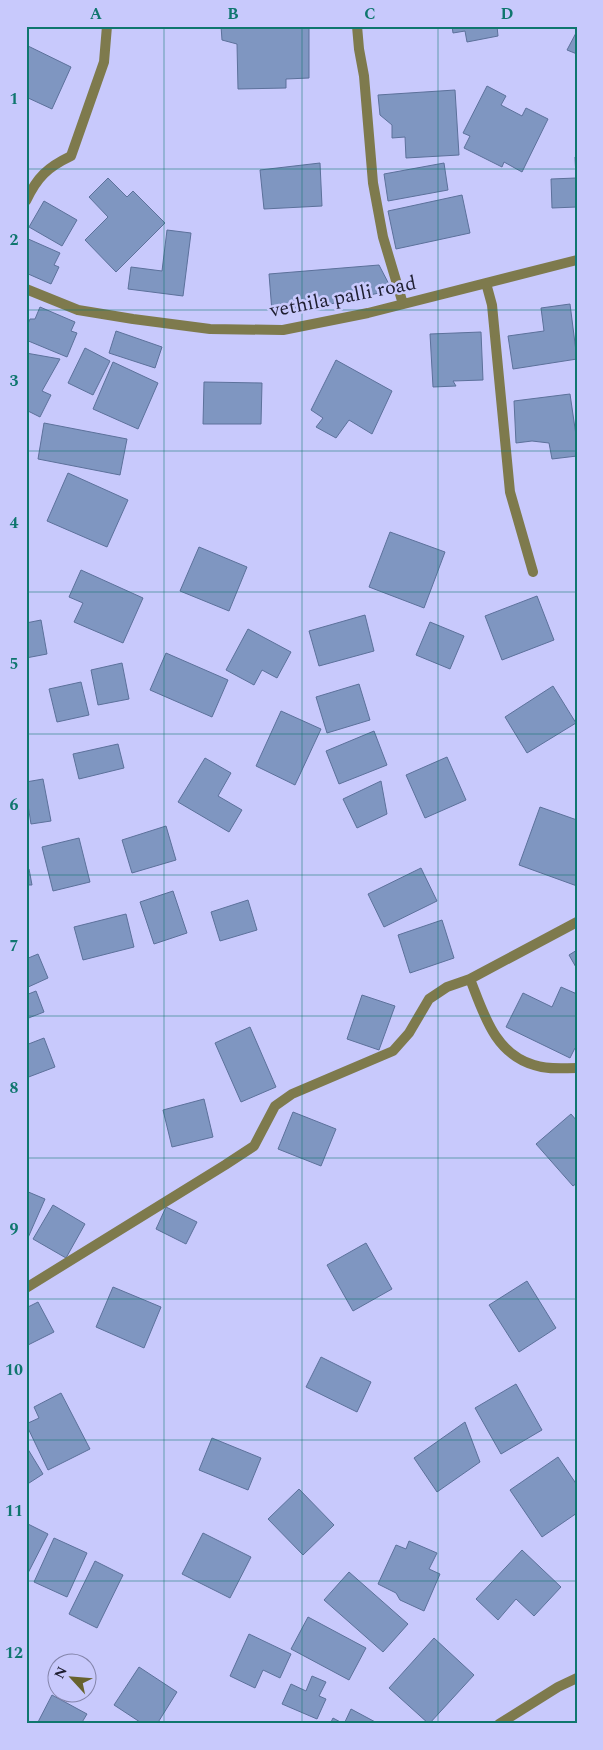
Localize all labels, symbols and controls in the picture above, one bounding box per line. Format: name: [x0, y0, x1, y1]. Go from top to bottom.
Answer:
text: A: [90, 2, 103, 26]
text: B: [227, 2, 239, 26]
text: C: [364, 2, 376, 26]
text: D: [501, 2, 514, 26]
text: 1: [10, 87, 18, 111]
text: 2: [10, 228, 19, 252]
street label: vethila palli road: [266, 268, 419, 326]
text: 3: [10, 369, 19, 393]
text: 4: [10, 511, 19, 535]
text: 5: [10, 652, 18, 676]
text: 6: [10, 793, 19, 817]
text: 7: [10, 934, 19, 958]
text: 8: [10, 1076, 19, 1100]
text: 9: [10, 1217, 19, 1241]
text: 10: [5, 1358, 23, 1382]
text: 11: [5, 1499, 23, 1523]
text: 12: [5, 1641, 23, 1665]
north arrow: [48, 1652, 98, 1702]
text: N: [49, 1663, 73, 1682]

